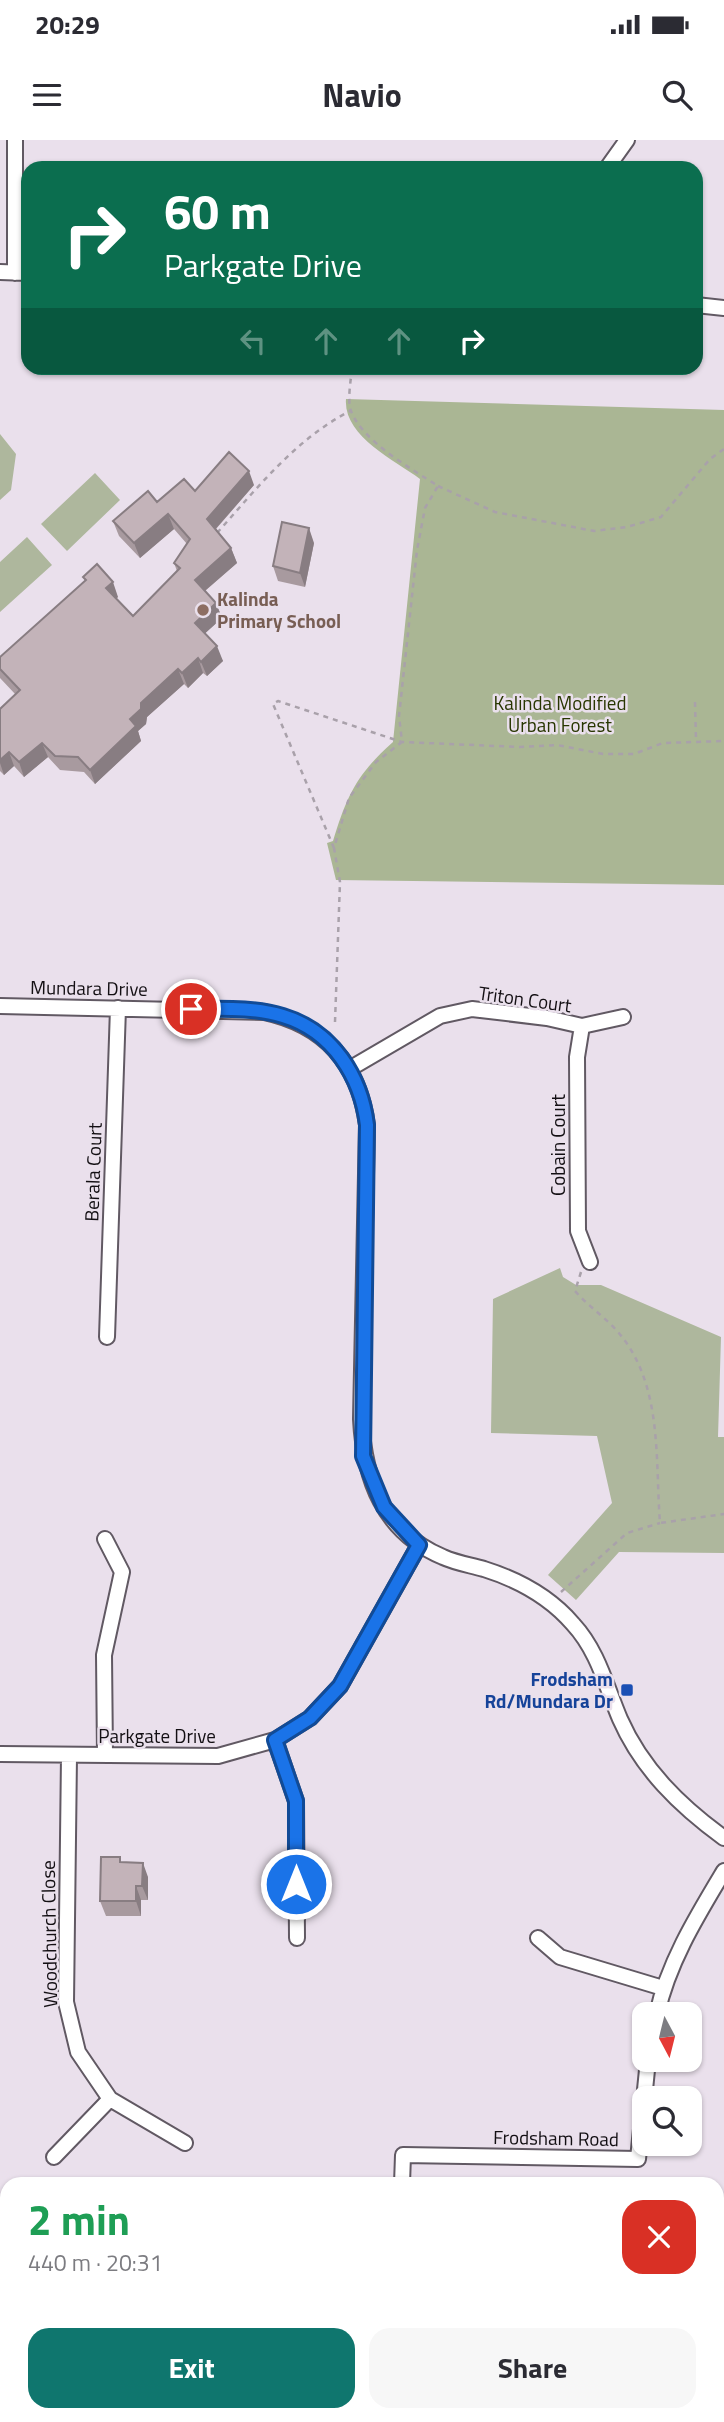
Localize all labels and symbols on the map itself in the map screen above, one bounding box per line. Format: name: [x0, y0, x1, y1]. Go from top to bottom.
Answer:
place label: Kalinda Primary School: [217, 584, 341, 635]
marker: Kalinda Primary School: [195, 602, 211, 618]
park label: Kalinda Modified Urban Forest: [493, 688, 627, 739]
street label: Mundara Drive: [30, 972, 148, 1003]
street label: Triton Court: [477, 978, 574, 1019]
pin: [161, 979, 221, 1039]
street label: Cobain Court: [543, 1094, 572, 1196]
street label: Berala Court: [76, 1122, 109, 1222]
place label: Frodsham Rd/Mundara Dr: [484, 1664, 613, 1715]
marker: Frodsham Rd/Mundara Dr: [619, 1682, 635, 1698]
street label: Parkgate Drive: [98, 1721, 216, 1750]
position arrow: [259, 1847, 333, 1921]
street label: Woodchurch Close: [33, 1860, 64, 2008]
north arrow: [632, 2002, 702, 2072]
street label: Frodsham Road: [493, 2122, 619, 2153]

